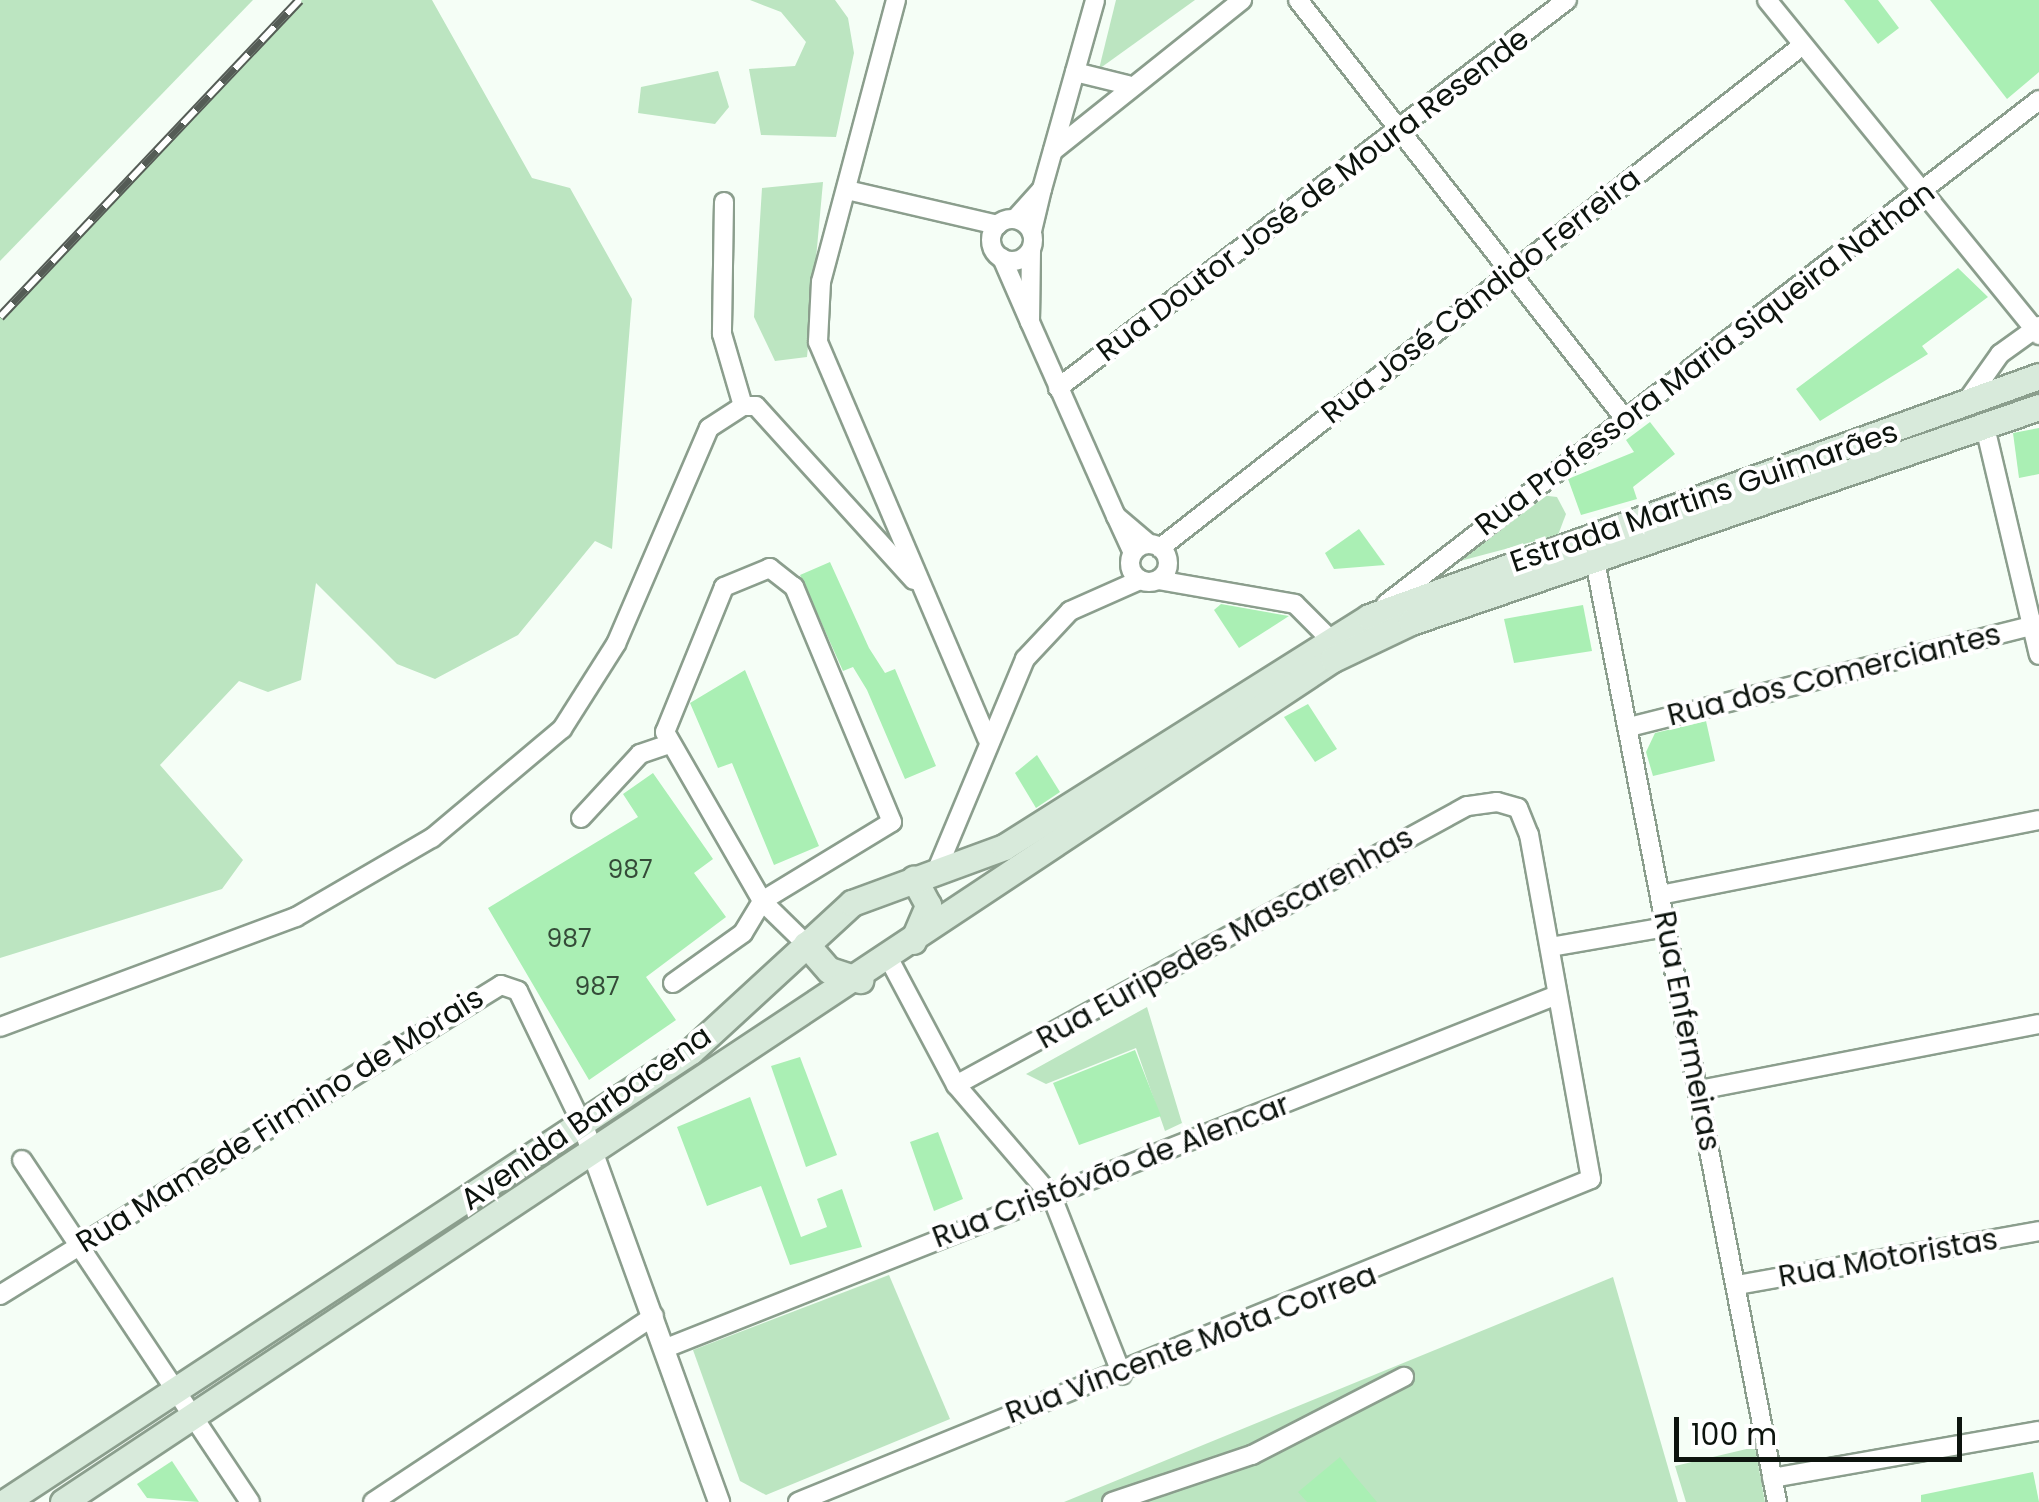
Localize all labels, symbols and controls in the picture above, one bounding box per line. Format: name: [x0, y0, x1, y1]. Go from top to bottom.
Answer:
street label: Rua Doutor José de Moura Resende: [1090, 21, 1536, 369]
street label: Rua José Cândido Ferreira: [1315, 160, 1647, 432]
street label: Rua Professora Maria Siqueira Nathan: [1468, 174, 1942, 544]
street label: Estrada Martins Guimarães: [1506, 414, 1902, 580]
street label: Rua dos Comerciantes: [1664, 616, 2004, 734]
street label: Rua Euripedes Mascarenhas: [1031, 819, 1419, 1057]
house number: 987: [607, 855, 653, 885]
street label: Rua Enfermeiras: [1646, 908, 1728, 1154]
house number: 987: [546, 924, 592, 954]
house number: 987: [574, 972, 620, 1002]
street label: Rua Mamede Firmino de Morais: [70, 979, 490, 1261]
street label: Avenida Barbacena: [454, 1018, 718, 1218]
street label: Rua Cristóvão de Alencar: [927, 1086, 1295, 1256]
street label: Rua Motoristas: [1776, 1221, 2000, 1295]
street label: Rua Vincente Mota Correa: [1001, 1257, 1381, 1431]
scale bar: [1679, 1397, 1966, 1459]
text: 100 m: [1691, 1413, 1777, 1456]

